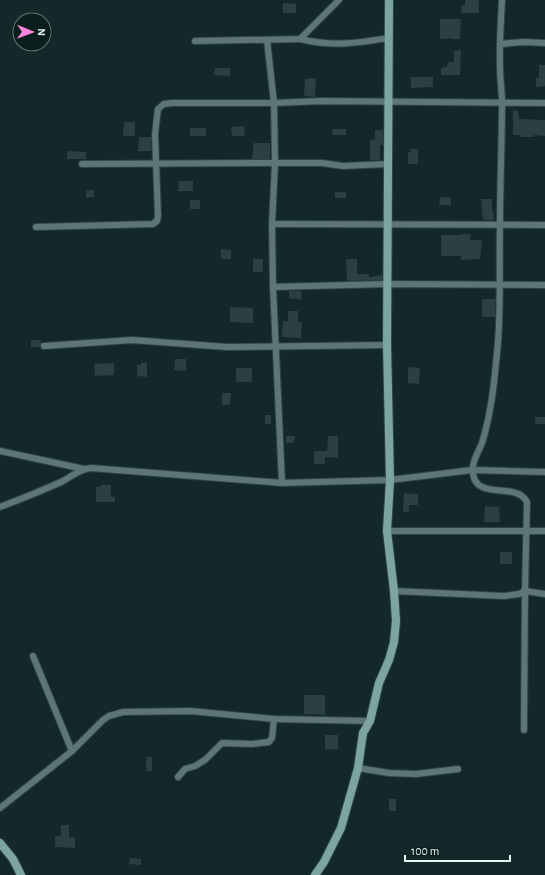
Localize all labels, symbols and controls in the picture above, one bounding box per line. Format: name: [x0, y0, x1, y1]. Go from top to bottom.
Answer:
north arrow: [12, 12, 52, 52]
text: N: [36, 28, 47, 36]
scale bar: [405, 837, 510, 863]
text: 100 m: [411, 845, 439, 857]

